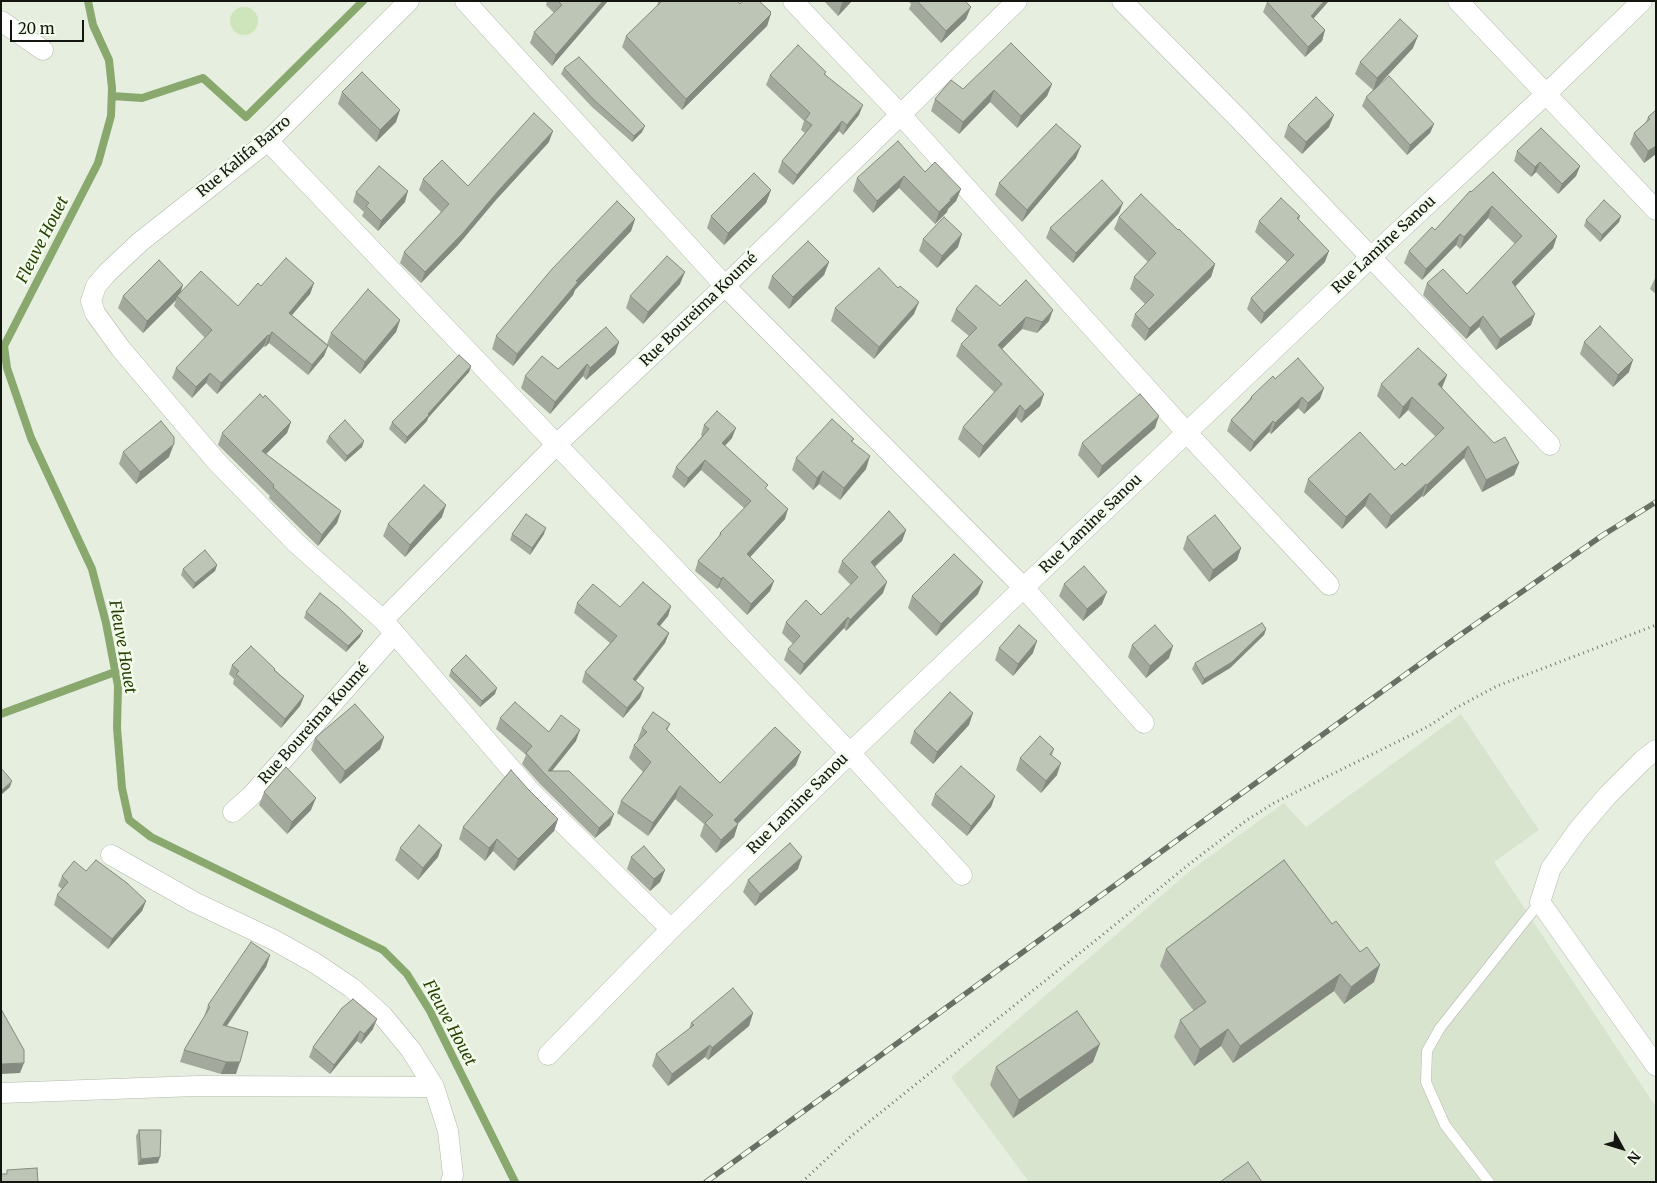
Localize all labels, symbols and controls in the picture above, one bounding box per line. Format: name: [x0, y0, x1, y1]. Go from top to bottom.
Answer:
scale bar: [12, 10, 86, 42]
text: 20 m: [18, 19, 55, 38]
street label: Rue Kalifa Barro: [193, 112, 295, 202]
street label: Rue Lamine Sanou: [1328, 192, 1440, 298]
water label: Fleuve Houet: [13, 194, 73, 286]
street label: Rue Boureima Koumé: [637, 249, 761, 371]
street label: Rue Lamine Sanou: [1036, 471, 1146, 577]
water label: Fleuve Houet: [104, 599, 140, 695]
street label: Rue Boureima Koumé: [255, 660, 373, 788]
street label: Rue Lamine Sanou: [744, 750, 852, 858]
water label: Fleuve Houet: [418, 977, 480, 1069]
north arrow: [1597, 1123, 1647, 1173]
text: N: [1623, 1147, 1644, 1167]

